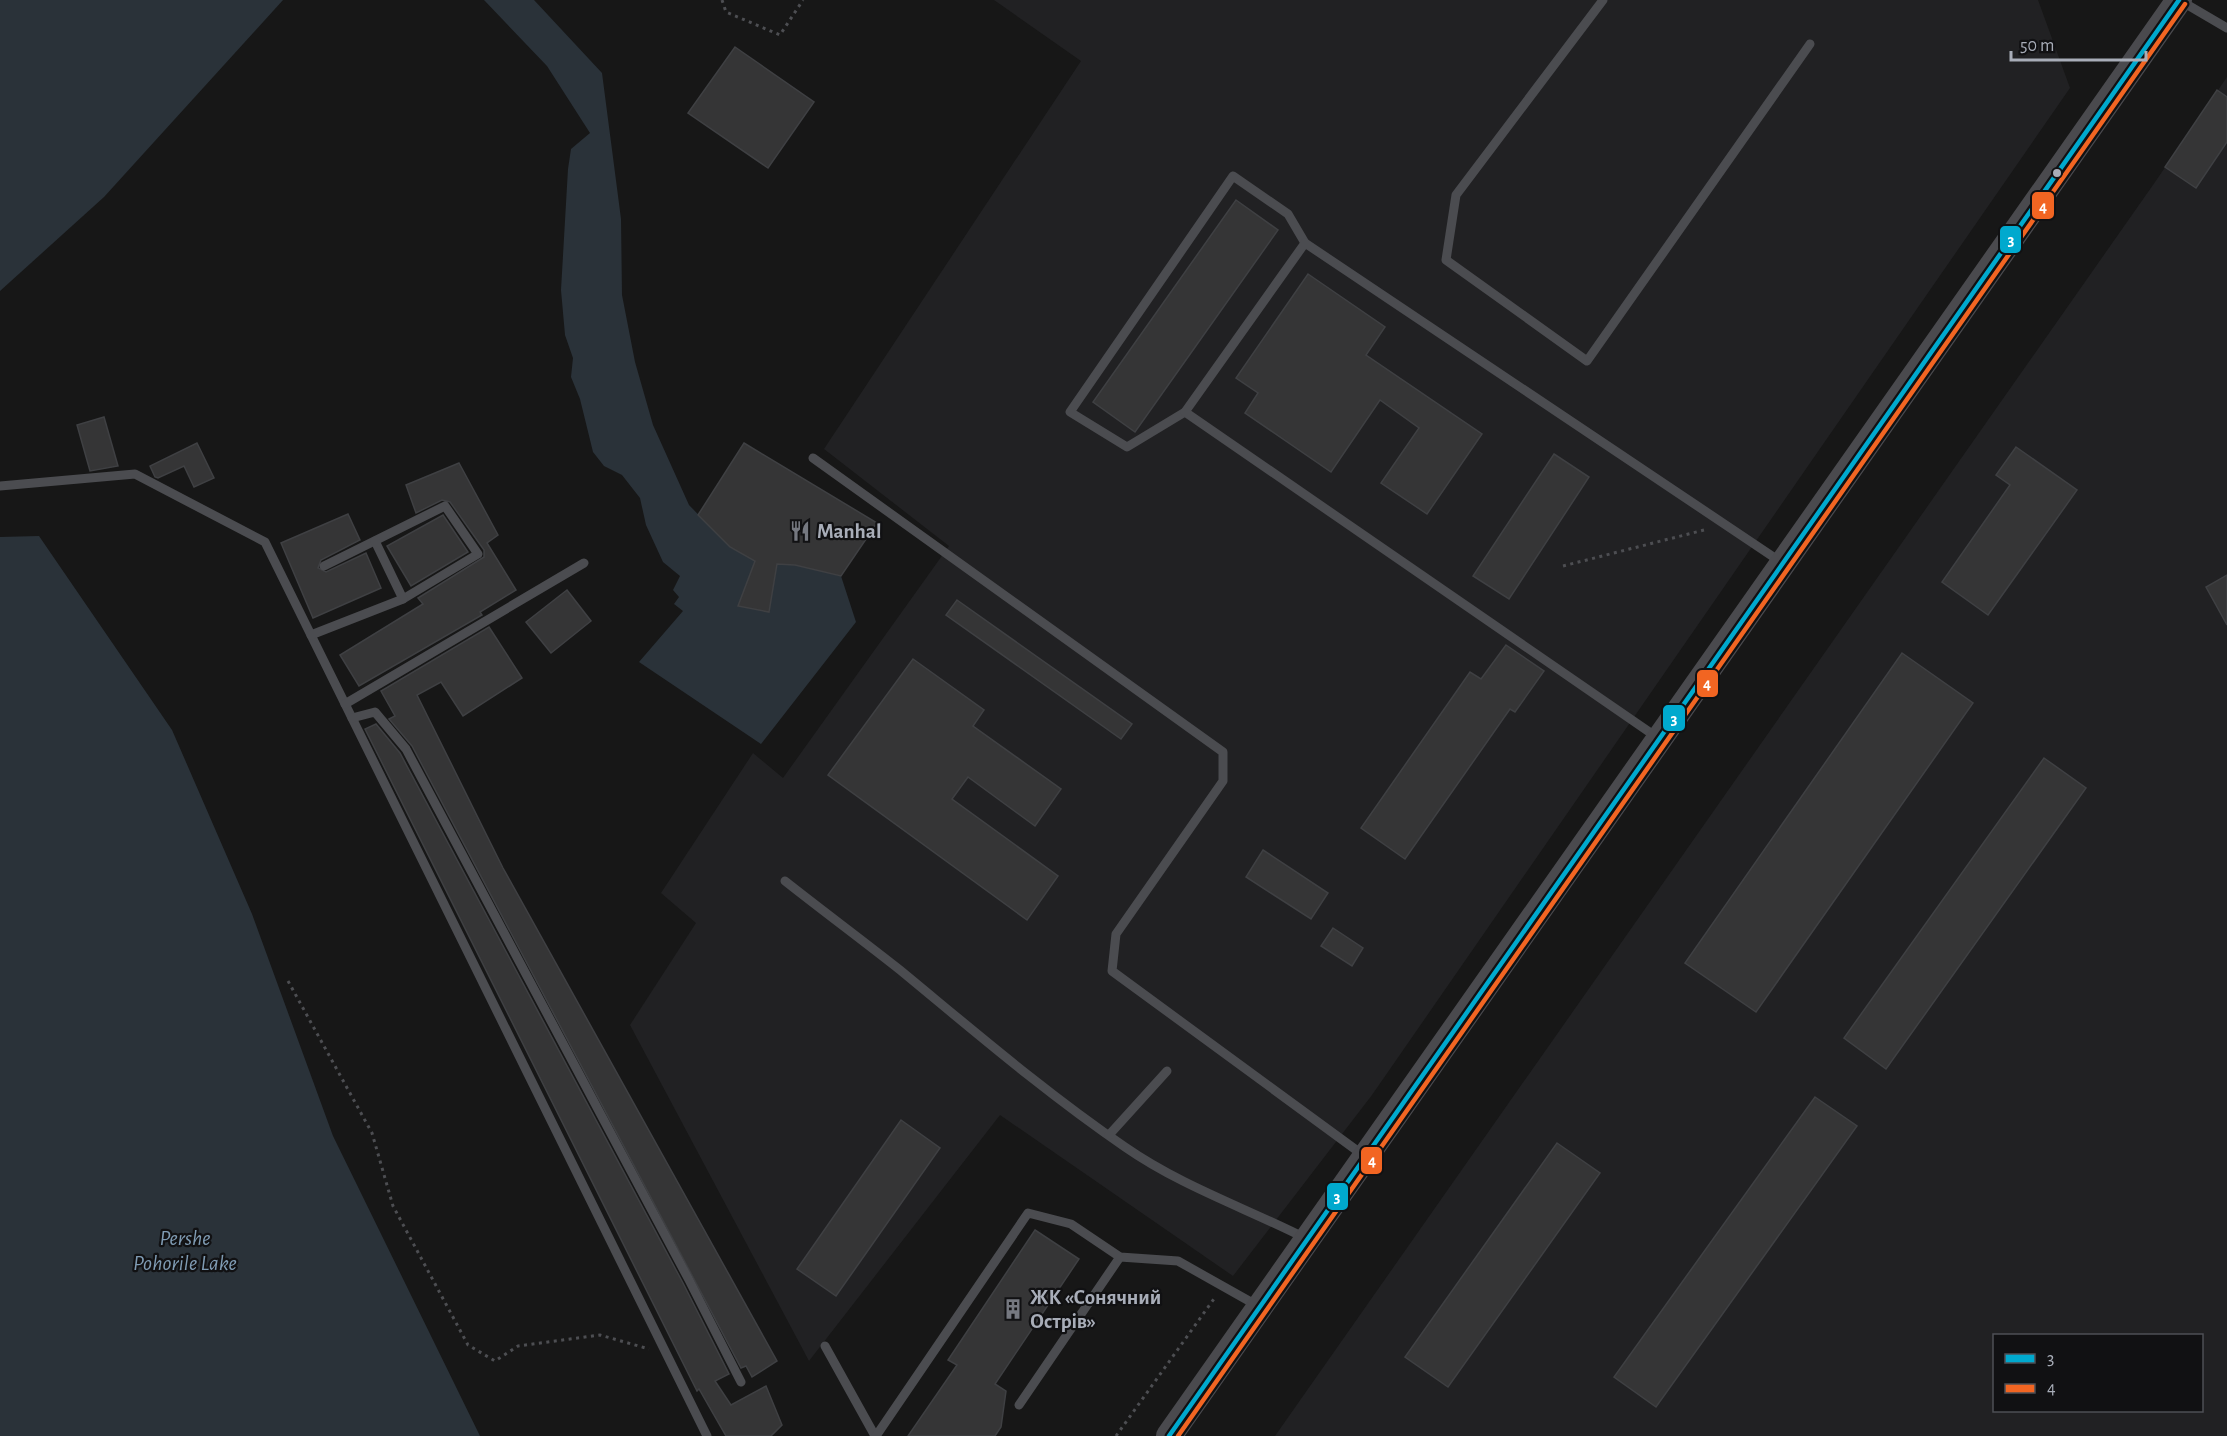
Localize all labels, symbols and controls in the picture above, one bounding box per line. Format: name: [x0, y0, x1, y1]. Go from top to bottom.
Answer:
scale bar: [2011, 24, 2146, 62]
text: 50 m: [2020, 37, 2054, 55]
unlabelled marker: [2051, 167, 2063, 179]
line badge: 4: [2031, 191, 2055, 220]
text: 4: [2039, 199, 2047, 215]
line badge: 3: [1999, 225, 2022, 254]
text: 3: [2008, 232, 2015, 248]
restaurant icon: Manhal: [788, 519, 812, 543]
place label: Manhal: [817, 521, 881, 542]
line badge: 4: [1696, 669, 1719, 698]
text: 4: [1703, 676, 1711, 692]
line badge: 3: [1662, 704, 1686, 732]
text: 3: [1671, 711, 1678, 727]
line badge: 4: [1360, 1146, 1383, 1175]
text: 4: [1368, 1153, 1376, 1169]
line badge: 3: [1326, 1182, 1349, 1211]
text: 3: [1334, 1189, 1341, 1205]
water label: Pershe Pohorile Lake: [133, 1227, 237, 1274]
place label: ЖК «Сонячний Острів»: [1030, 1287, 1161, 1332]
building icon: ЖК «Сонячний Острів»: [1001, 1297, 1025, 1321]
legend: [1993, 1334, 2203, 1412]
text: 3: [2047, 1350, 2054, 1368]
text: 4: [2047, 1380, 2056, 1398]

